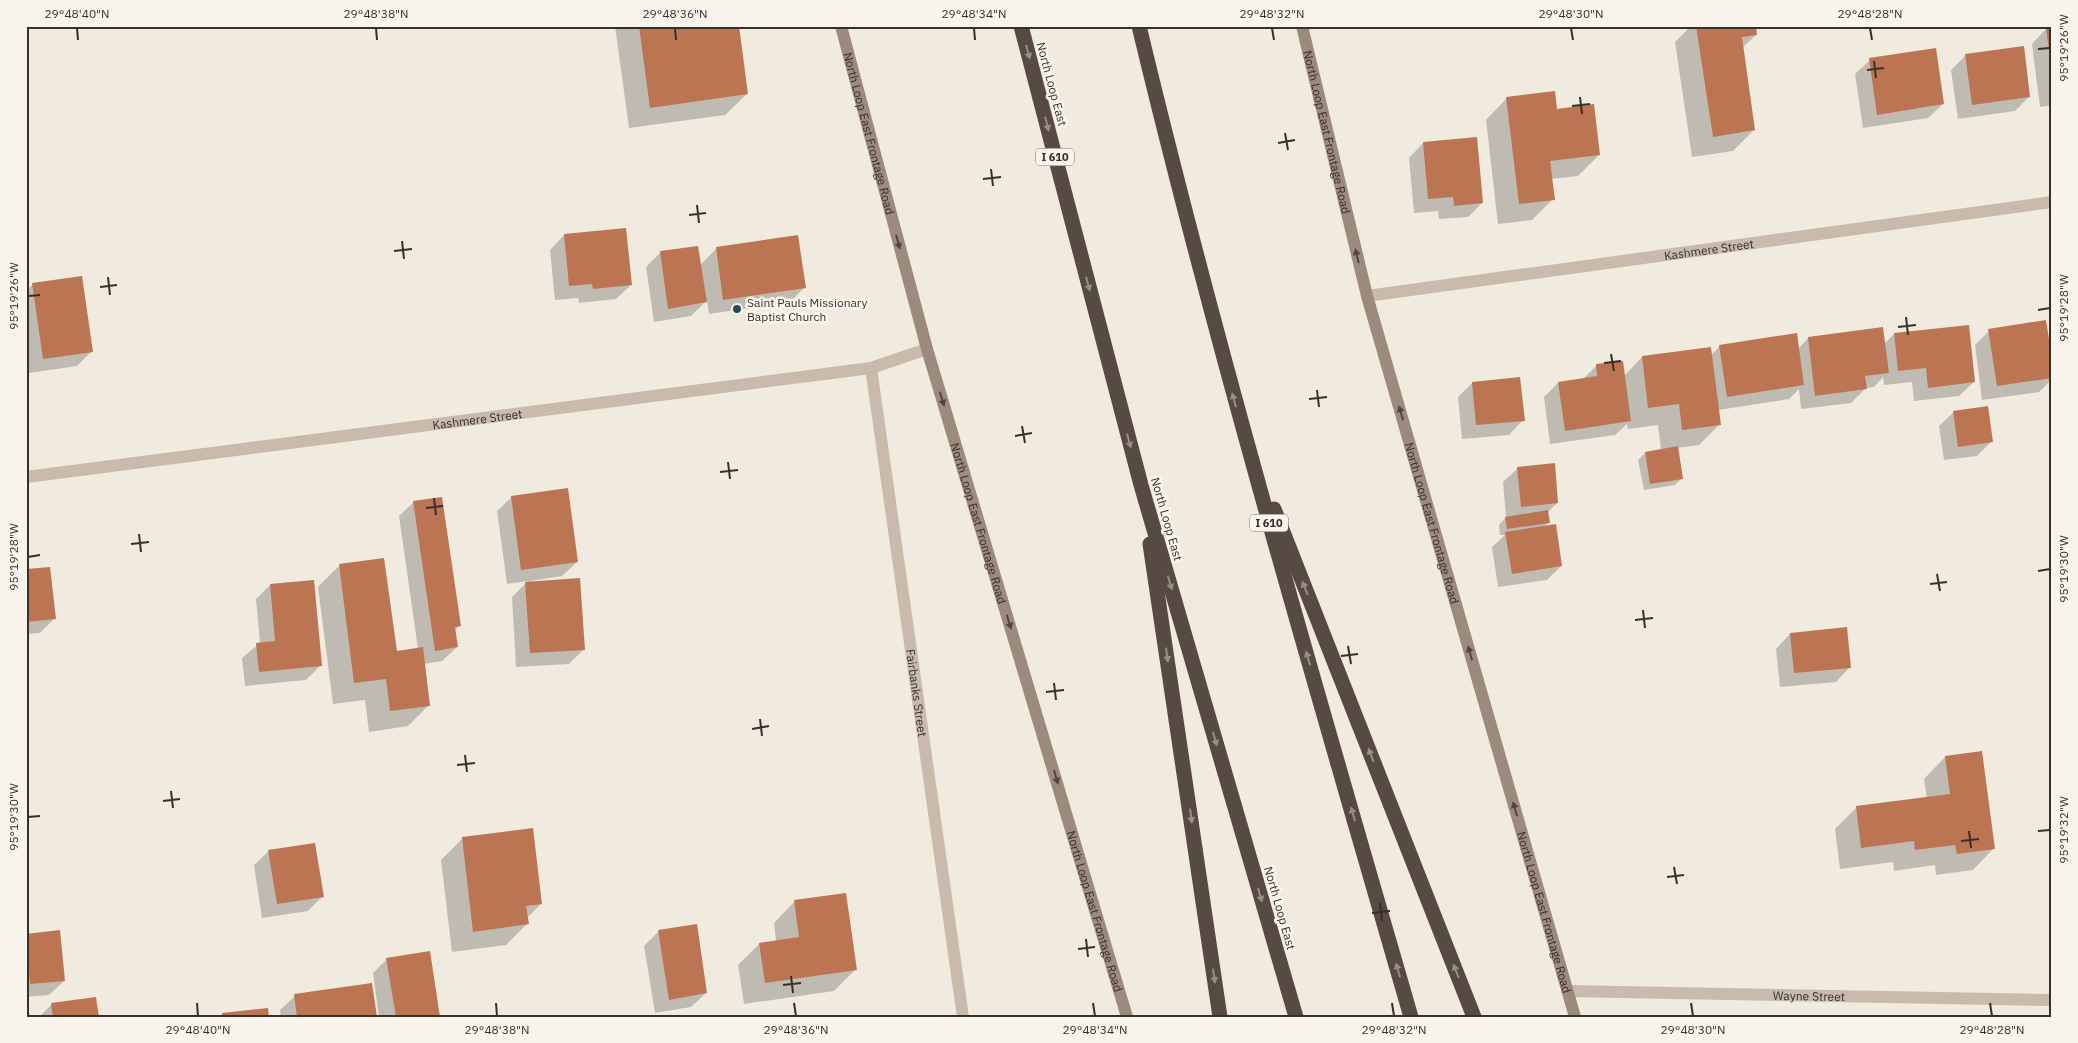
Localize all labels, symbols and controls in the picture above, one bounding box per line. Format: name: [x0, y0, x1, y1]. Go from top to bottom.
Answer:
text: 29°48'40"N: [44, 6, 110, 21]
text: 29°48'38"N: [343, 6, 409, 21]
text: 29°48'36"N: [642, 6, 708, 21]
text: 29°48'34"N: [941, 6, 1007, 21]
text: 29°48'32"N: [1239, 6, 1305, 21]
text: 29°48'30"N: [1538, 6, 1604, 21]
text: 29°48'28"N: [1837, 6, 1903, 21]
text: 95°19'26"W: [2056, 14, 2071, 82]
street label: North Loop East: [1034, 41, 1070, 127]
one-way arrow: [1025, 44, 1033, 59]
street label: North Loop East Frontage Road: [1301, 49, 1354, 215]
street label: North Loop East Frontage Road: [841, 50, 898, 216]
one-way arrow: [1043, 117, 1051, 132]
road number: I 610: [1036, 148, 1074, 166]
one-way arrow: [895, 235, 903, 250]
street label: Kashmere Street: [1663, 236, 1755, 263]
one-way arrow: [1353, 249, 1361, 264]
text: 95°19'26"W: [6, 262, 21, 330]
text: 95°19'28"W: [2056, 274, 2071, 342]
one-way arrow: [1084, 277, 1092, 292]
place label: Saint Pauls Missionary Baptist Church: [747, 295, 867, 324]
marker: Saint Pauls Missionary Baptist Church: [731, 303, 743, 315]
one-way arrow: [938, 392, 946, 407]
one-way arrow: [1230, 393, 1238, 408]
one-way arrow: [1396, 405, 1404, 420]
street label: Kashmere Street: [431, 406, 523, 432]
one-way arrow: [1126, 434, 1134, 449]
street label: North Loop East Frontage Road: [948, 441, 1010, 605]
street label: North Loop East Frontage Road: [1402, 441, 1463, 606]
street label: North Loop East: [1148, 476, 1186, 562]
road number: I 610: [1250, 514, 1288, 532]
text: 95°19'28"W: [6, 523, 21, 591]
text: 95°19'30"W: [2056, 535, 2071, 603]
one-way arrow: [1166, 575, 1174, 590]
one-way arrow: [1301, 580, 1308, 595]
one-way arrow: [1006, 614, 1014, 629]
one-way arrow: [1466, 646, 1474, 661]
one-way arrow: [1163, 647, 1171, 663]
street label: Fairbanks Street: [903, 648, 931, 737]
one-way arrow: [1303, 650, 1311, 665]
one-way arrow: [1212, 731, 1220, 746]
one-way arrow: [1367, 747, 1375, 762]
one-way arrow: [1052, 770, 1060, 785]
text: 95°19'30"W: [6, 783, 21, 851]
text: 95°19'32"W: [2056, 796, 2071, 864]
one-way arrow: [1511, 802, 1519, 817]
one-way arrow: [1348, 806, 1356, 821]
one-way arrow: [1187, 808, 1195, 824]
street label: North Loop East Frontage Road: [1064, 829, 1126, 993]
street label: North Loop East Frontage Road: [1514, 830, 1575, 995]
street label: North Loop East: [1261, 865, 1299, 951]
one-way arrow: [1257, 887, 1265, 902]
one-way arrow: [1393, 962, 1401, 977]
one-way arrow: [1452, 964, 1459, 979]
one-way arrow: [1211, 969, 1219, 985]
street label: Wayne Street: [1773, 987, 1845, 1004]
text: 29°48'40"N: [165, 1022, 231, 1037]
text: 29°48'38"N: [464, 1022, 530, 1037]
text: 29°48'36"N: [763, 1022, 829, 1037]
text: 29°48'34"N: [1062, 1022, 1128, 1037]
text: 29°48'32"N: [1361, 1022, 1427, 1037]
text: 29°48'30"N: [1660, 1022, 1726, 1037]
text: 29°48'28"N: [1959, 1022, 2025, 1037]

